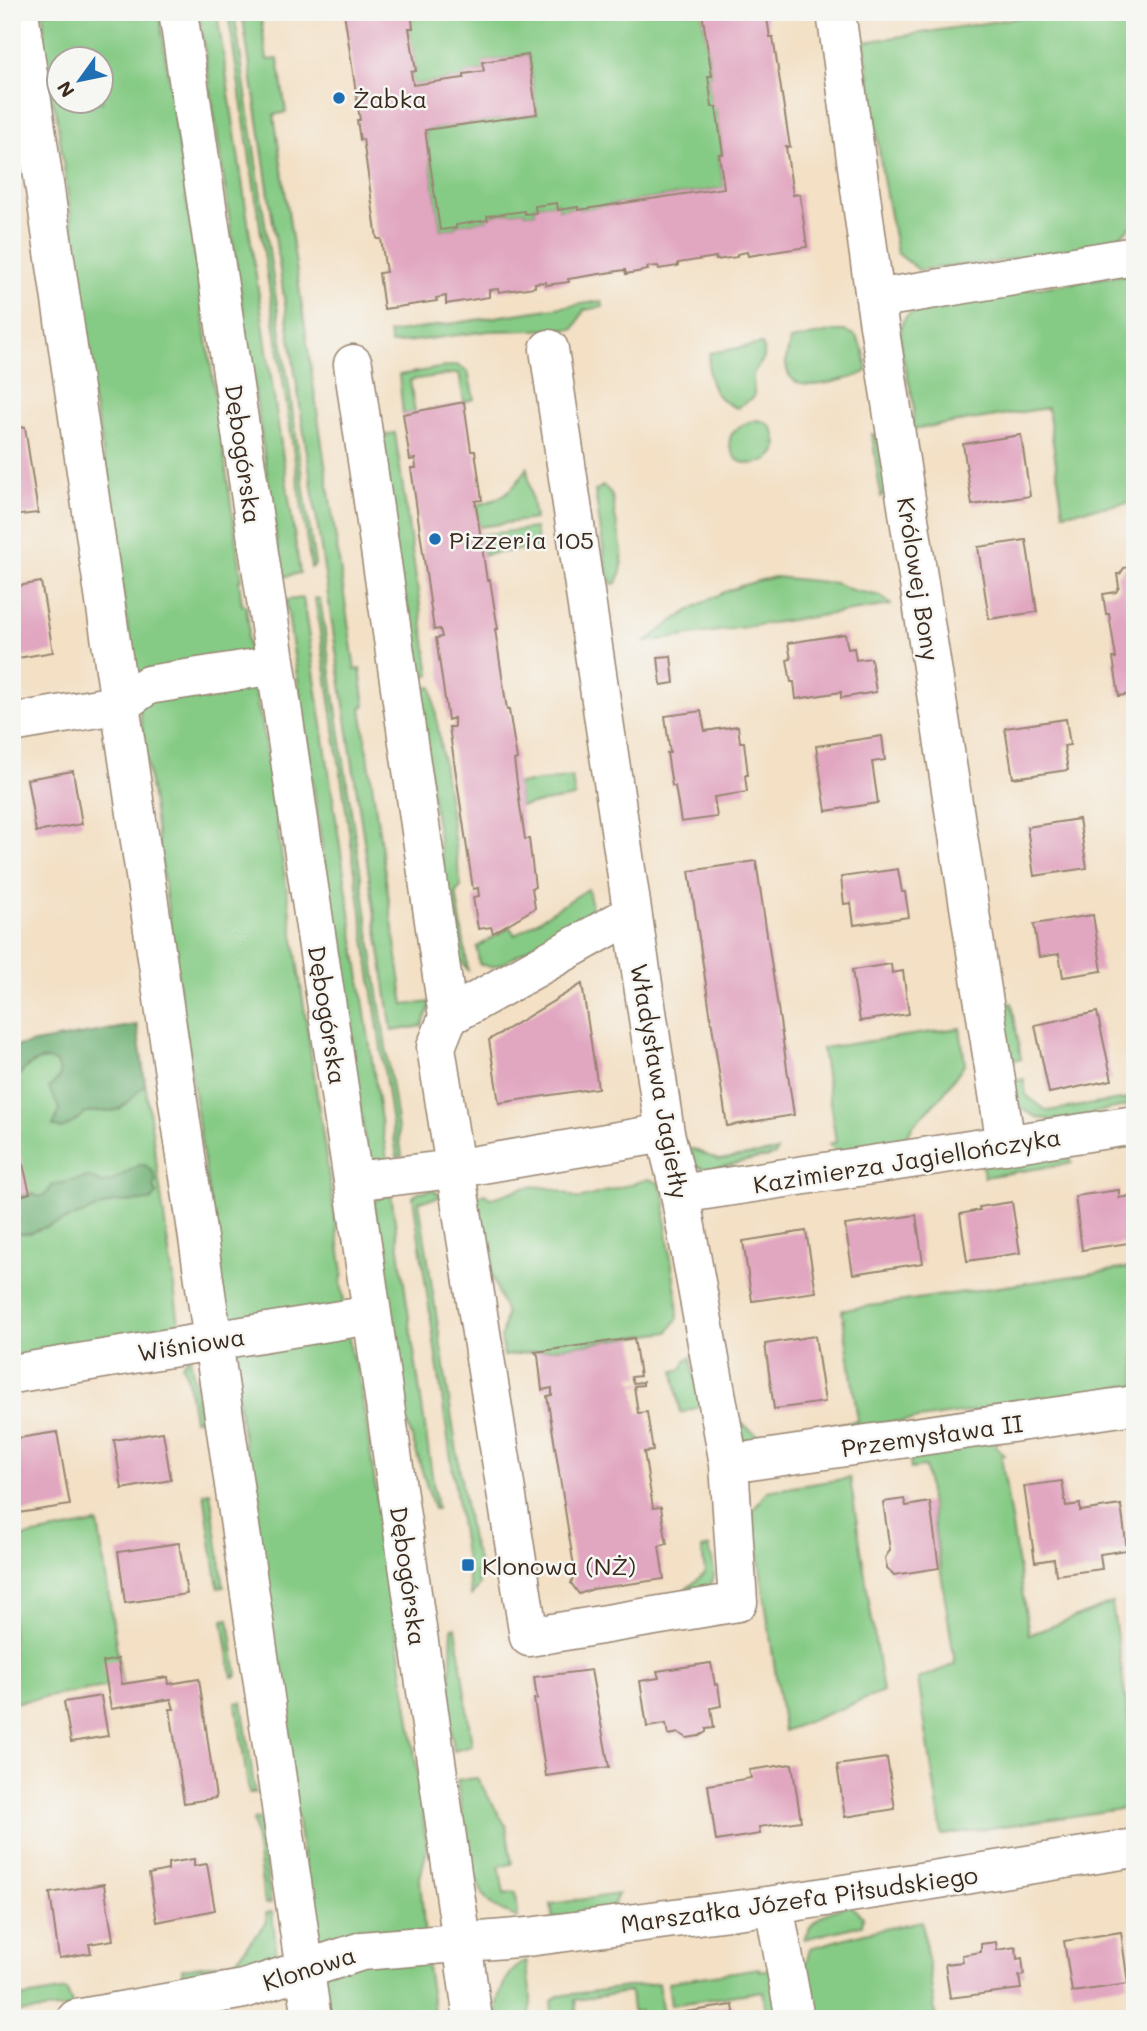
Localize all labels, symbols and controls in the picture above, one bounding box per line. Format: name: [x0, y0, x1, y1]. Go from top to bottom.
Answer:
north arrow: [46, 46, 116, 116]
text: N: [51, 77, 80, 102]
place label: Żabka: [353, 83, 427, 114]
marker: Żabka: [331, 90, 347, 106]
street label: Dębogórska: [219, 382, 269, 526]
street label: Królowej Bony: [891, 495, 947, 663]
place label: Pizzeria 105: [449, 524, 594, 555]
marker: Pizzeria 105: [427, 531, 443, 547]
street label: Dębogórska: [302, 943, 354, 1087]
street label: Władysława Jagiełły: [624, 961, 696, 1201]
street label: Kazimierza Jagiellończyka: [751, 1120, 1063, 1200]
street label: Wiśniowa: [135, 1320, 247, 1368]
street label: Przemysława II: [839, 1407, 1025, 1463]
street label: Dębogórska: [384, 1504, 434, 1648]
place label: Klonowa (NŻ): [482, 1550, 636, 1581]
marker: Klonowa (NŻ): [460, 1557, 476, 1573]
street label: Marszałka Józefa Piłsudskiego: [618, 1859, 980, 1939]
street label: Klonowa: [259, 1938, 359, 1998]

